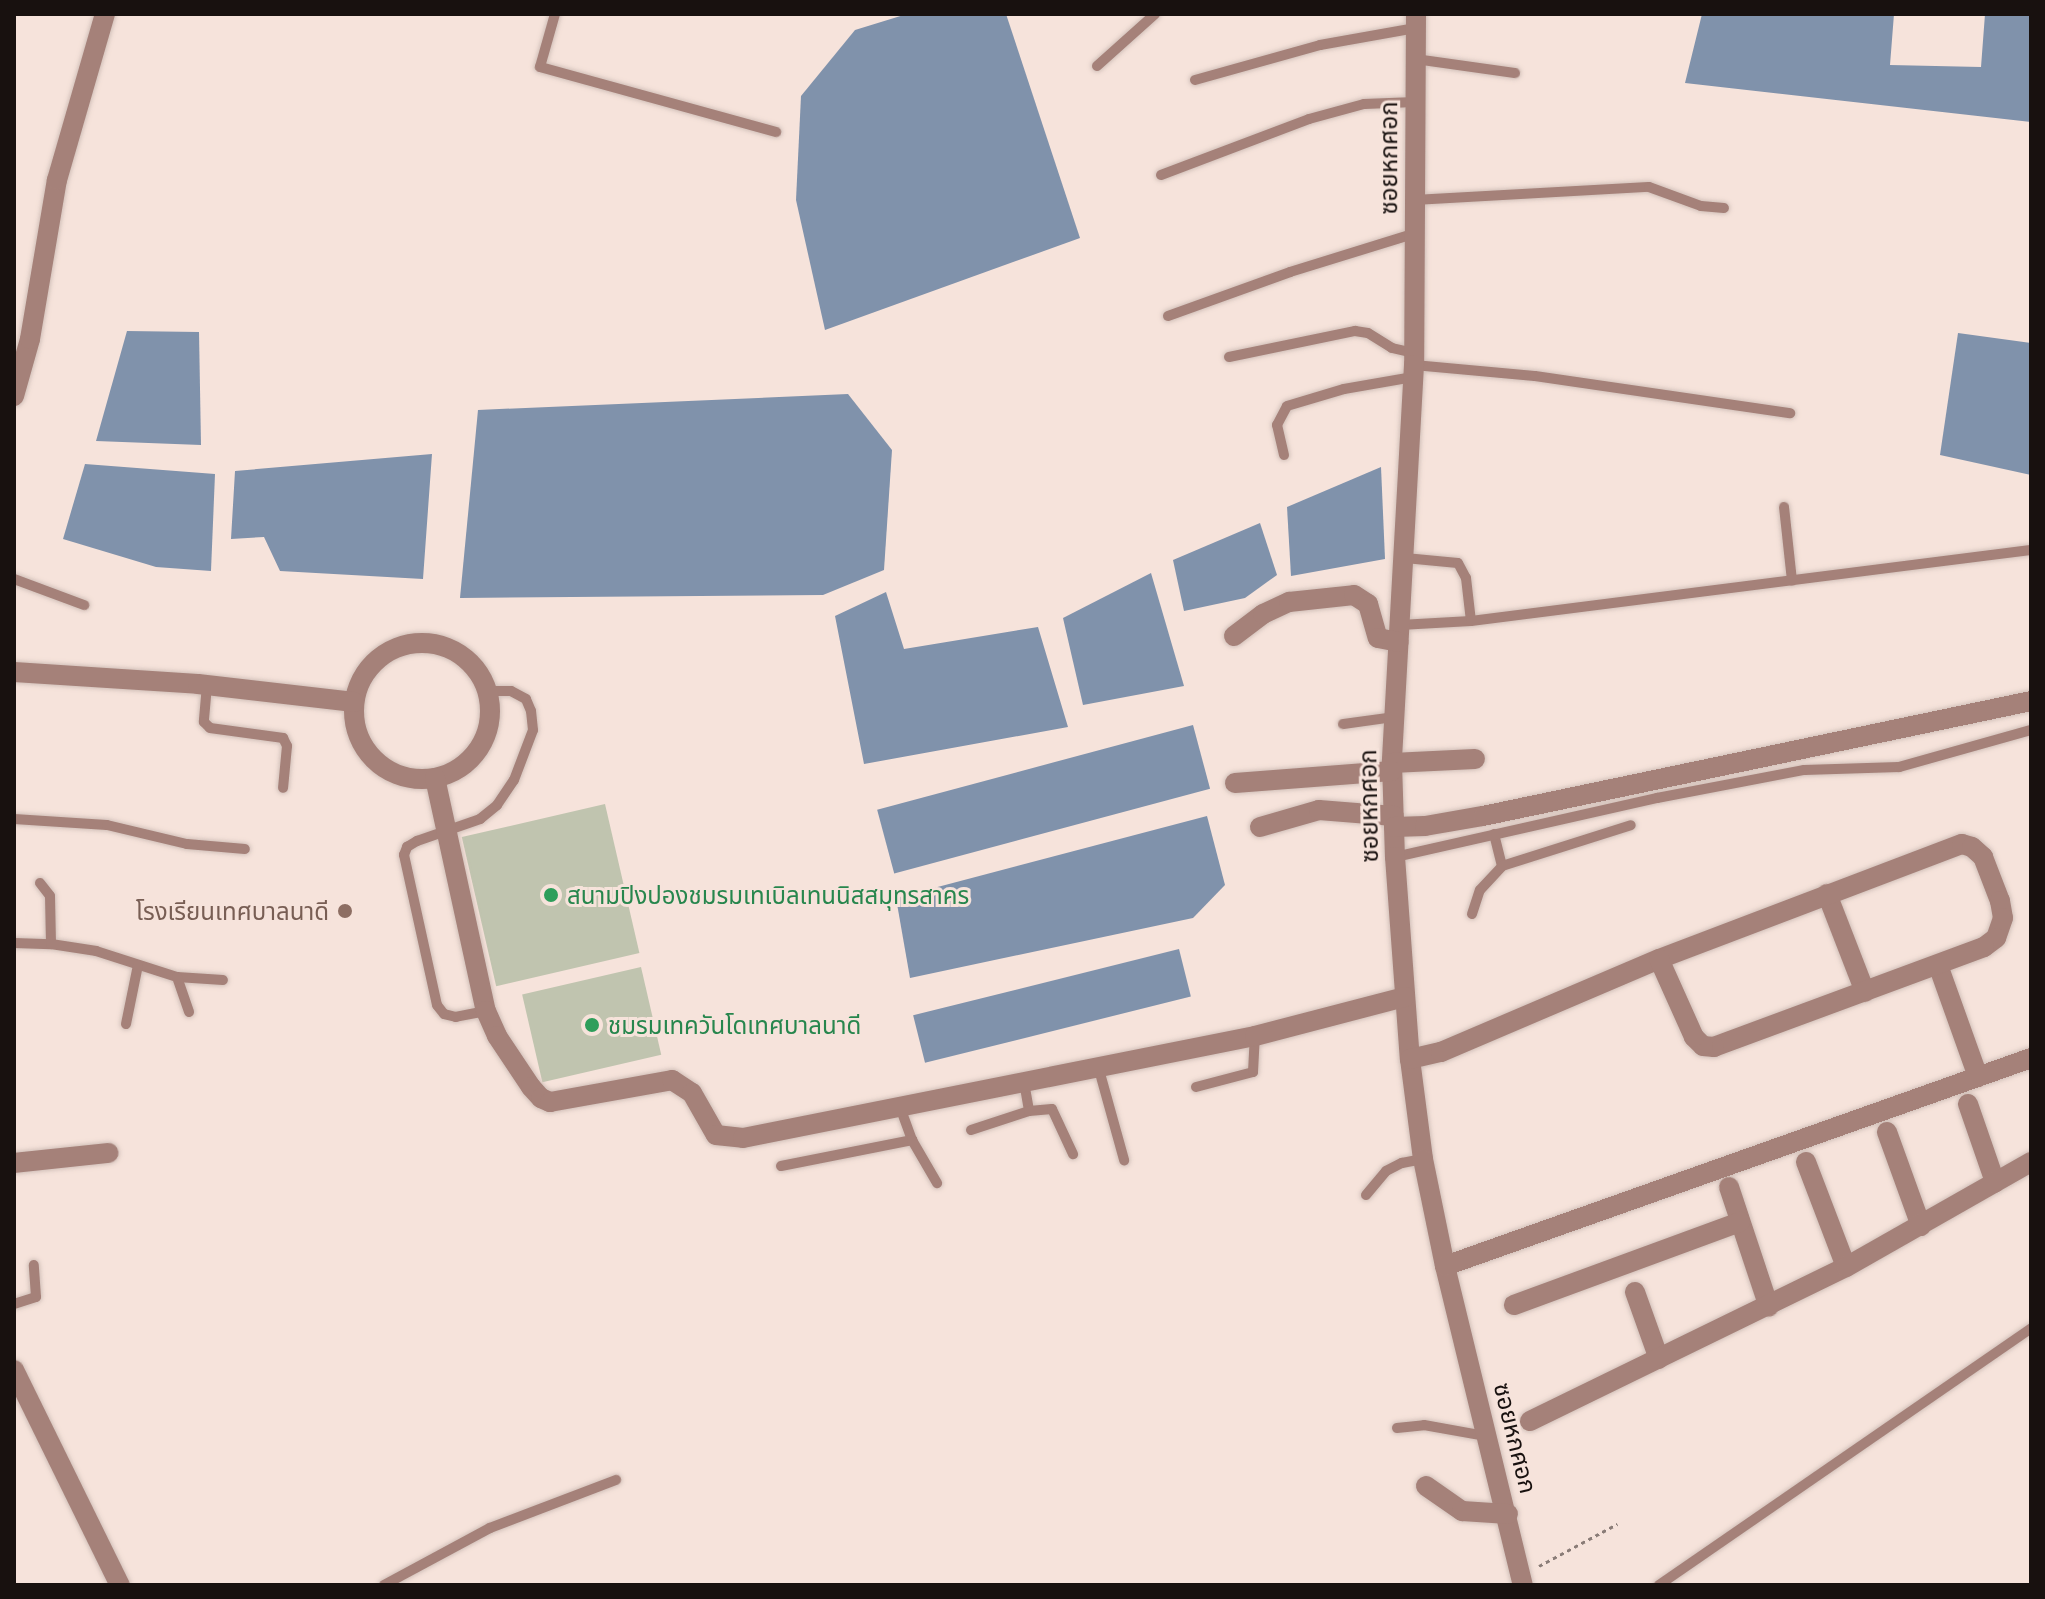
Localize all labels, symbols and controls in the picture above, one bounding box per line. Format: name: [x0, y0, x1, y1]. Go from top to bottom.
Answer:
street label: ซอยหกศอก: [1374, 101, 1402, 215]
street label: ซอยหกศอก: [1353, 749, 1383, 863]
place label: สนามปิงปองชมรมเทเบิลเทนนิสสมุทรสาคร: [567, 881, 969, 909]
marker: สนามปิงปองชมรมเทเบิลเทนนิสสมุทรสาคร: [542, 886, 560, 904]
place label: โรงเรียนเทศบาลนาดี: [136, 897, 329, 925]
marker: โรงเรียนเทศบาลนาดี: [336, 902, 354, 920]
place label: ชมรมเทควันโดเทศบาลนาดี: [608, 1011, 861, 1039]
marker: ชมรมเทควันโดเทศบาลนาดี: [583, 1016, 601, 1034]
street label: ซอยหกศอก: [1488, 1380, 1544, 1496]

